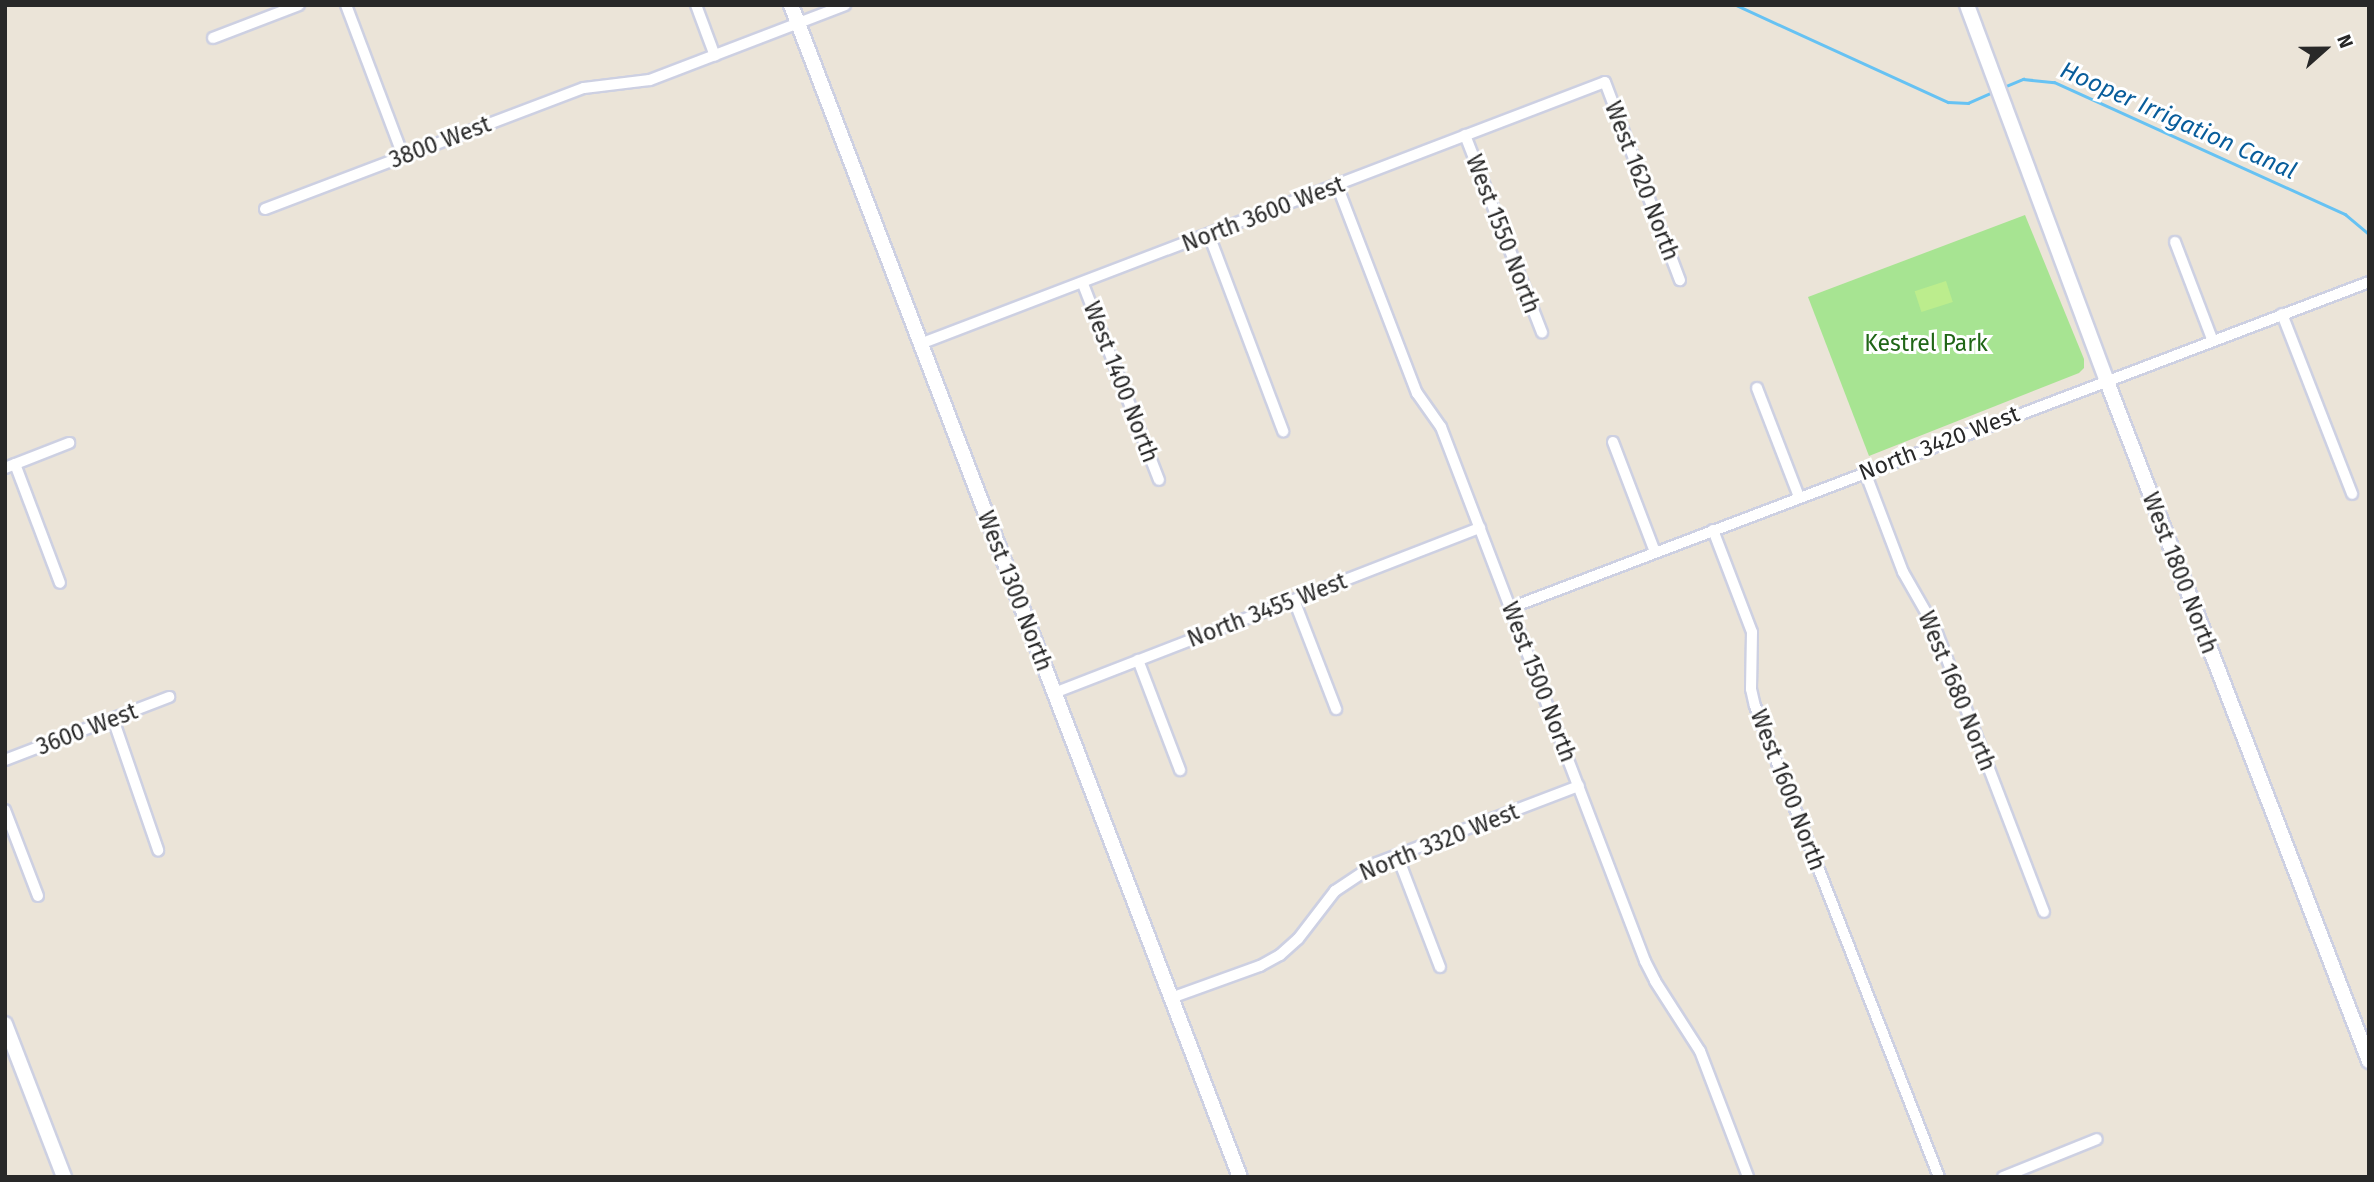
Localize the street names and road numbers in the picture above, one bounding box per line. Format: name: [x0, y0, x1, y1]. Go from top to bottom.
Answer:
street label: West 1620 North: [1599, 97, 1685, 265]
street label: 3800 West: [385, 110, 495, 174]
street label: West 1550 North: [1460, 151, 1546, 317]
street label: North 3600 West: [1178, 170, 1348, 258]
street label: West 1400 North: [1078, 298, 1164, 466]
street label: North 3420 West: [1855, 400, 2023, 486]
street label: West 1800 North: [2137, 488, 2223, 658]
street label: West 1300 North: [972, 507, 1058, 675]
street label: North 3455 West: [1183, 567, 1351, 653]
street label: West 1500 North: [1496, 598, 1582, 766]
street label: West 1680 North: [1912, 607, 2002, 775]
street label: 3600 West: [33, 697, 141, 761]
street label: West 1600 North: [1745, 706, 1831, 874]
street label: North 3320 West: [1355, 797, 1523, 887]

